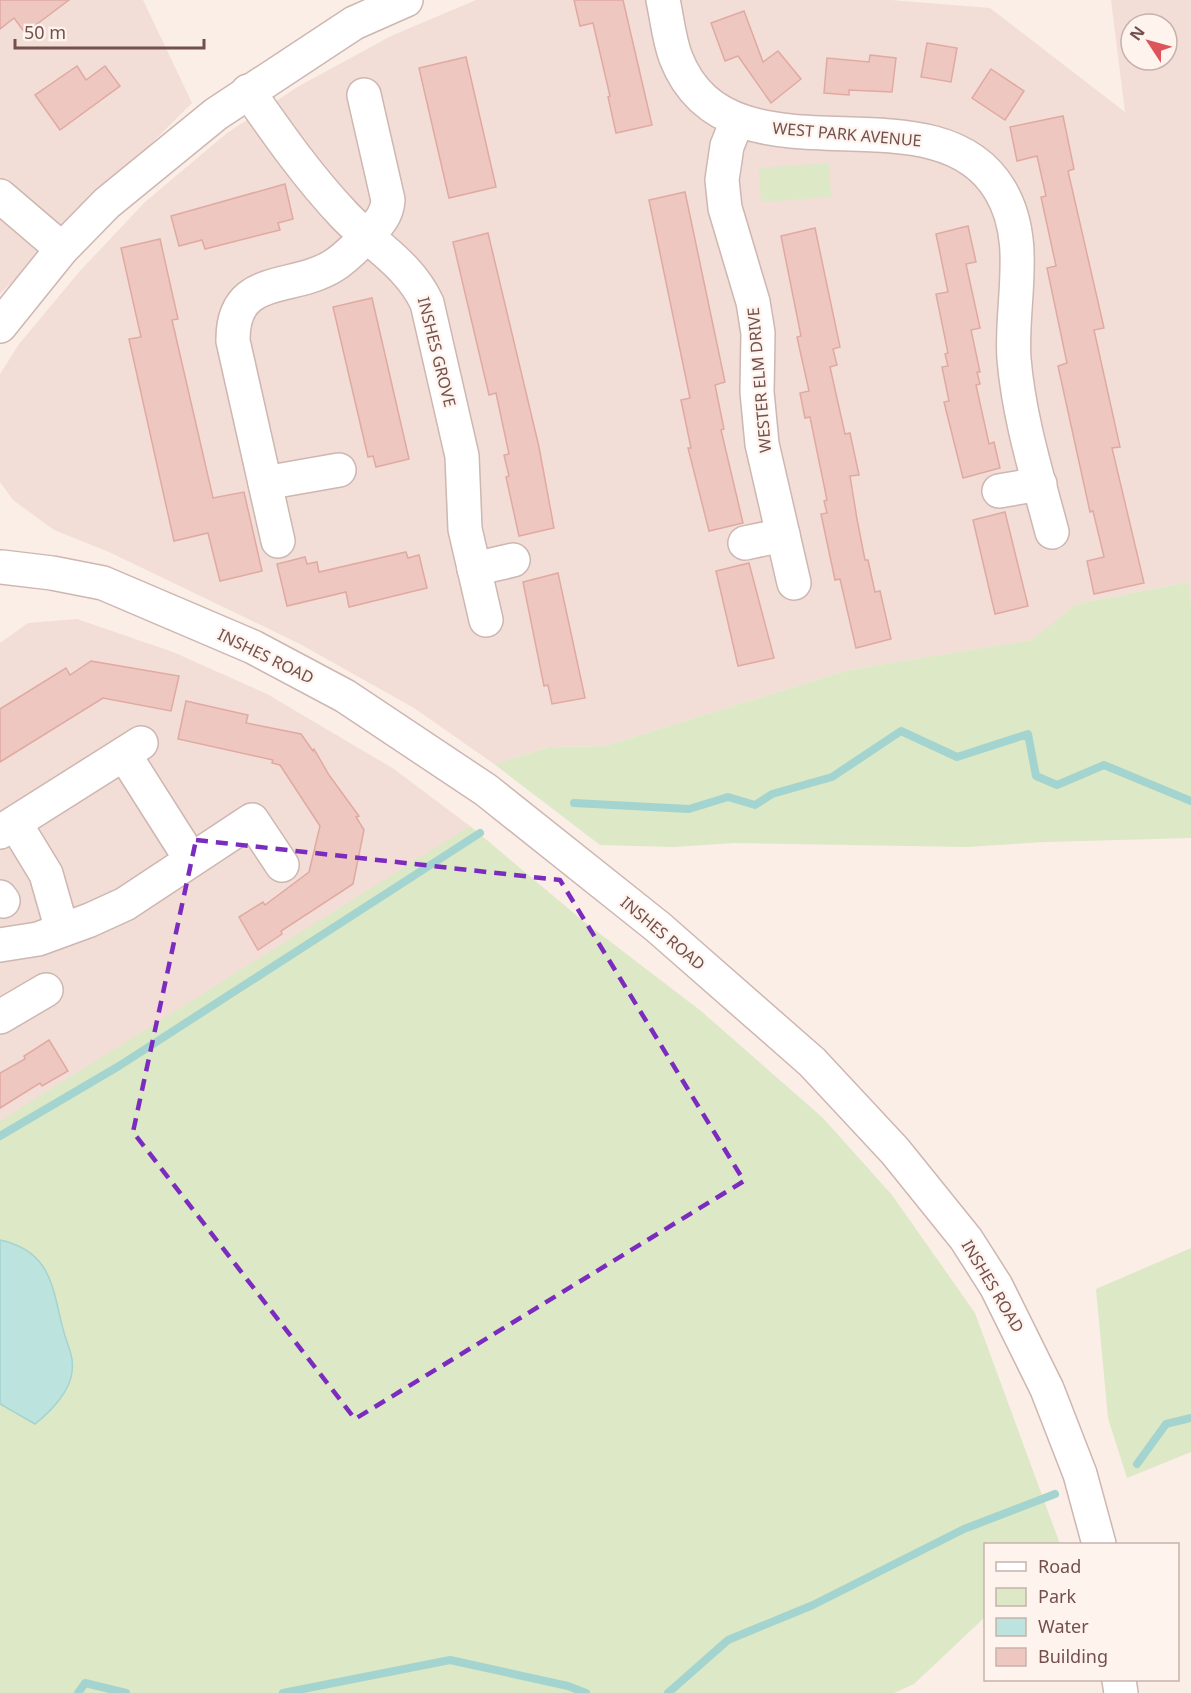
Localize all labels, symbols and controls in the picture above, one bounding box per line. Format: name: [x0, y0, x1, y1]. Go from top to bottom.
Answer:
scale bar: [15, 12, 204, 50]
north arrow: [1119, 12, 1179, 72]
text: 50 m: [24, 20, 66, 44]
text: N: [1124, 21, 1150, 45]
street label: WEST PARK AVENUE: [772, 117, 922, 151]
street label: INSHES GROVE: [413, 295, 461, 409]
street label: WESTER ELM DRIVE: [742, 306, 776, 454]
street label: INSHES ROAD: [214, 623, 318, 689]
street label: INSHES ROAD: [616, 891, 710, 975]
street label: INSHES ROAD: [957, 1236, 1029, 1336]
legend: [984, 1543, 1179, 1681]
text: Road: [1038, 1554, 1081, 1578]
text: Park: [1038, 1584, 1076, 1608]
text: Water: [1038, 1614, 1089, 1638]
text: Building: [1038, 1644, 1108, 1668]

